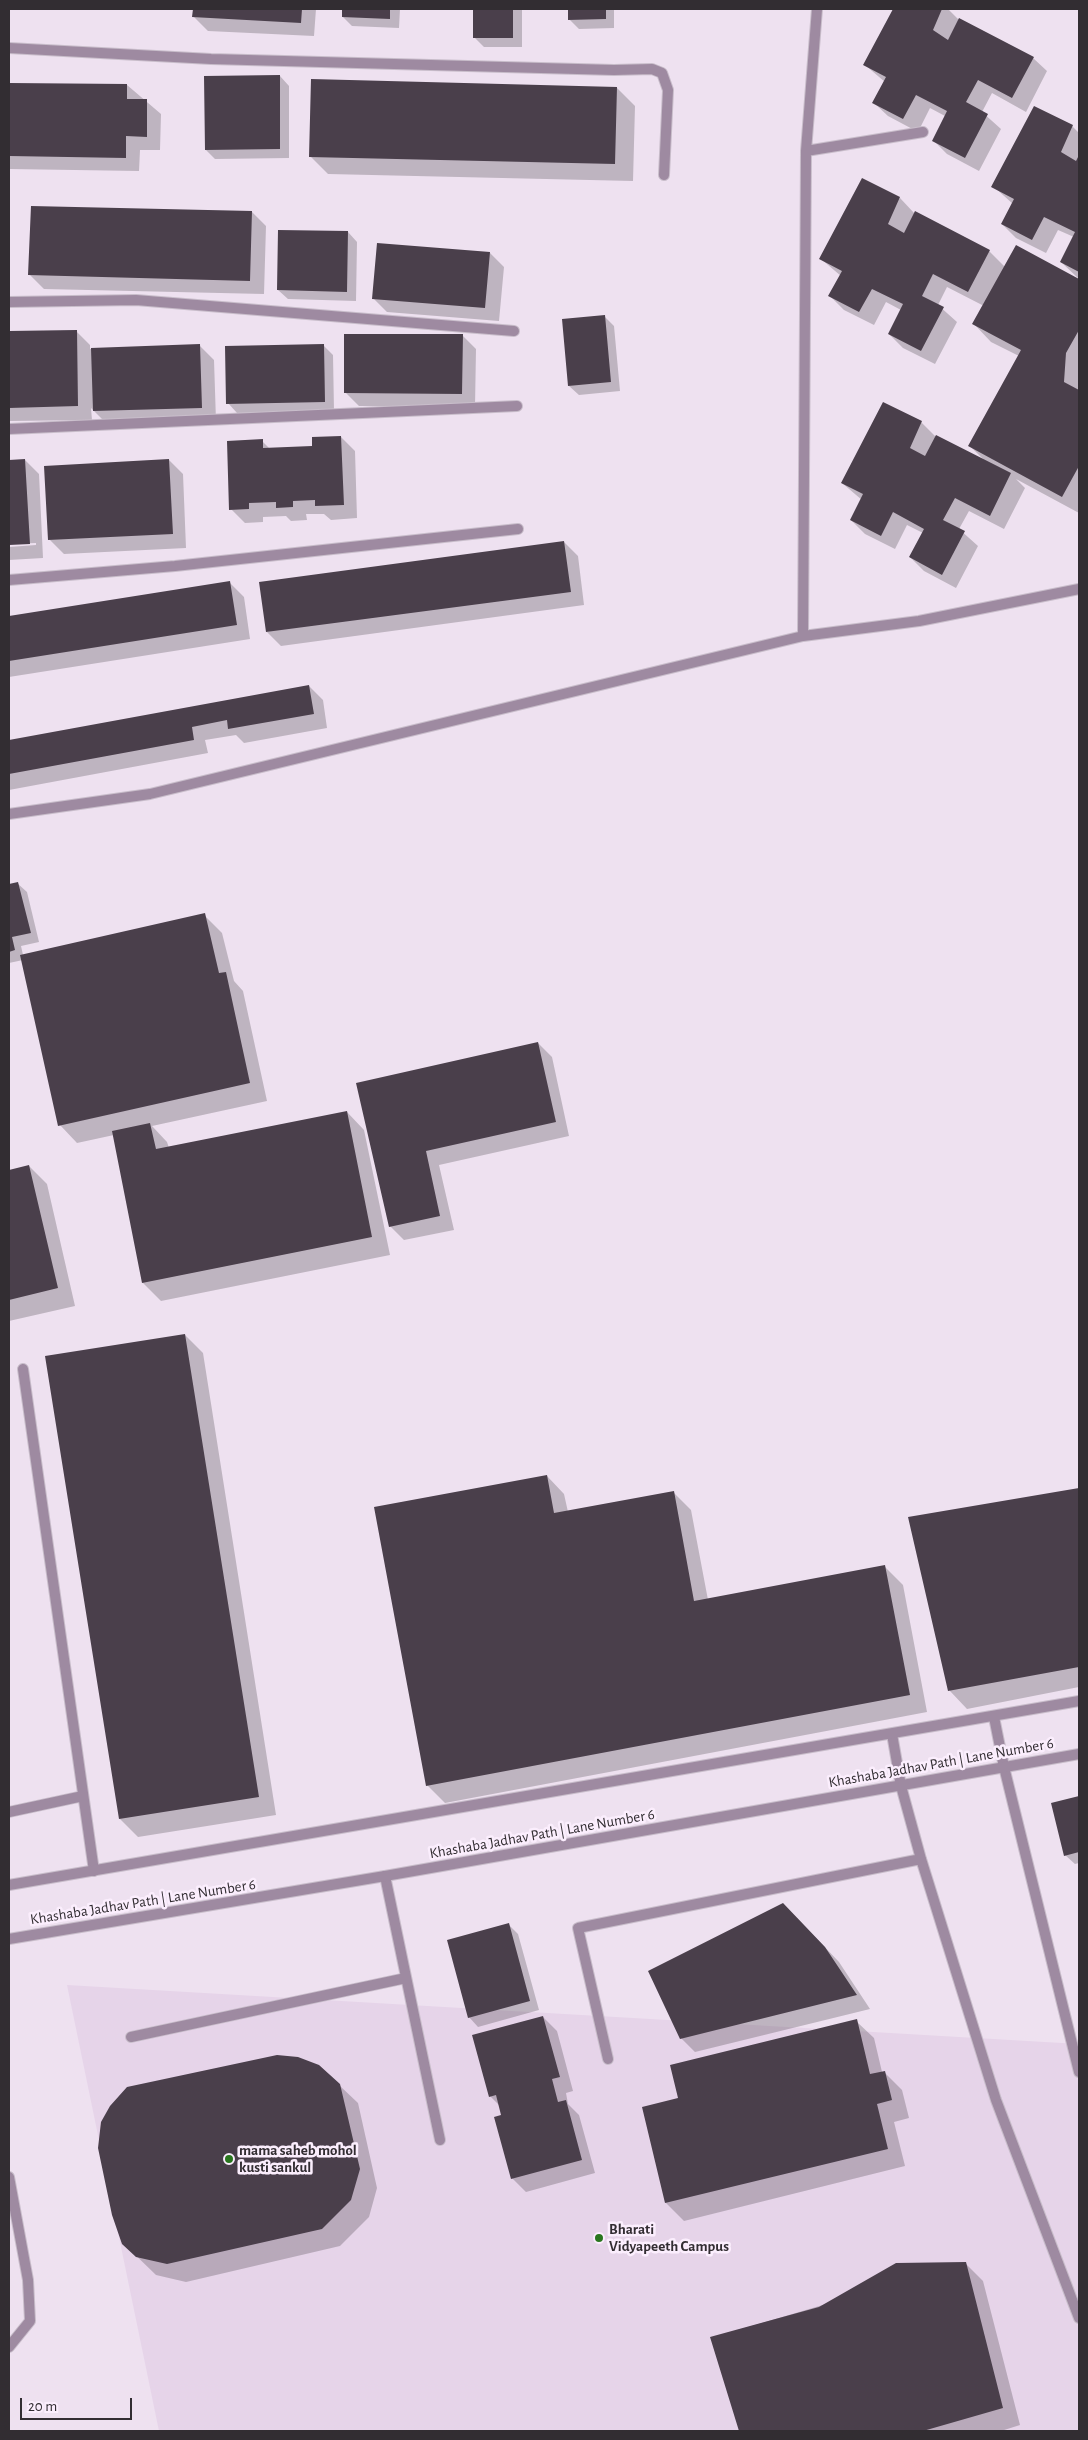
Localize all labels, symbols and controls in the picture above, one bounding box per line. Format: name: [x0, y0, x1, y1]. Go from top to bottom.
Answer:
street label: Khashaba Jadhav Path | Lane Number 6: [827, 1734, 1055, 1792]
street label: Khashaba Jadhav Path | Lane Number 6: [428, 1805, 656, 1863]
street label: Khashaba Jadhav Path | Lane Number 6: [29, 1875, 257, 1929]
place label: mama saheb mohol kusti sankul: [239, 2141, 357, 2176]
marker: mama saheb mohol kusti sankul: [223, 2153, 235, 2165]
place label: Bharati Vidyapeeth Campus: [609, 2220, 729, 2255]
marker: Bharati Vidyapeeth Campus: [593, 2232, 605, 2244]
scale bar: [22, 2388, 135, 2420]
text: 20 m: [28, 2399, 57, 2414]

